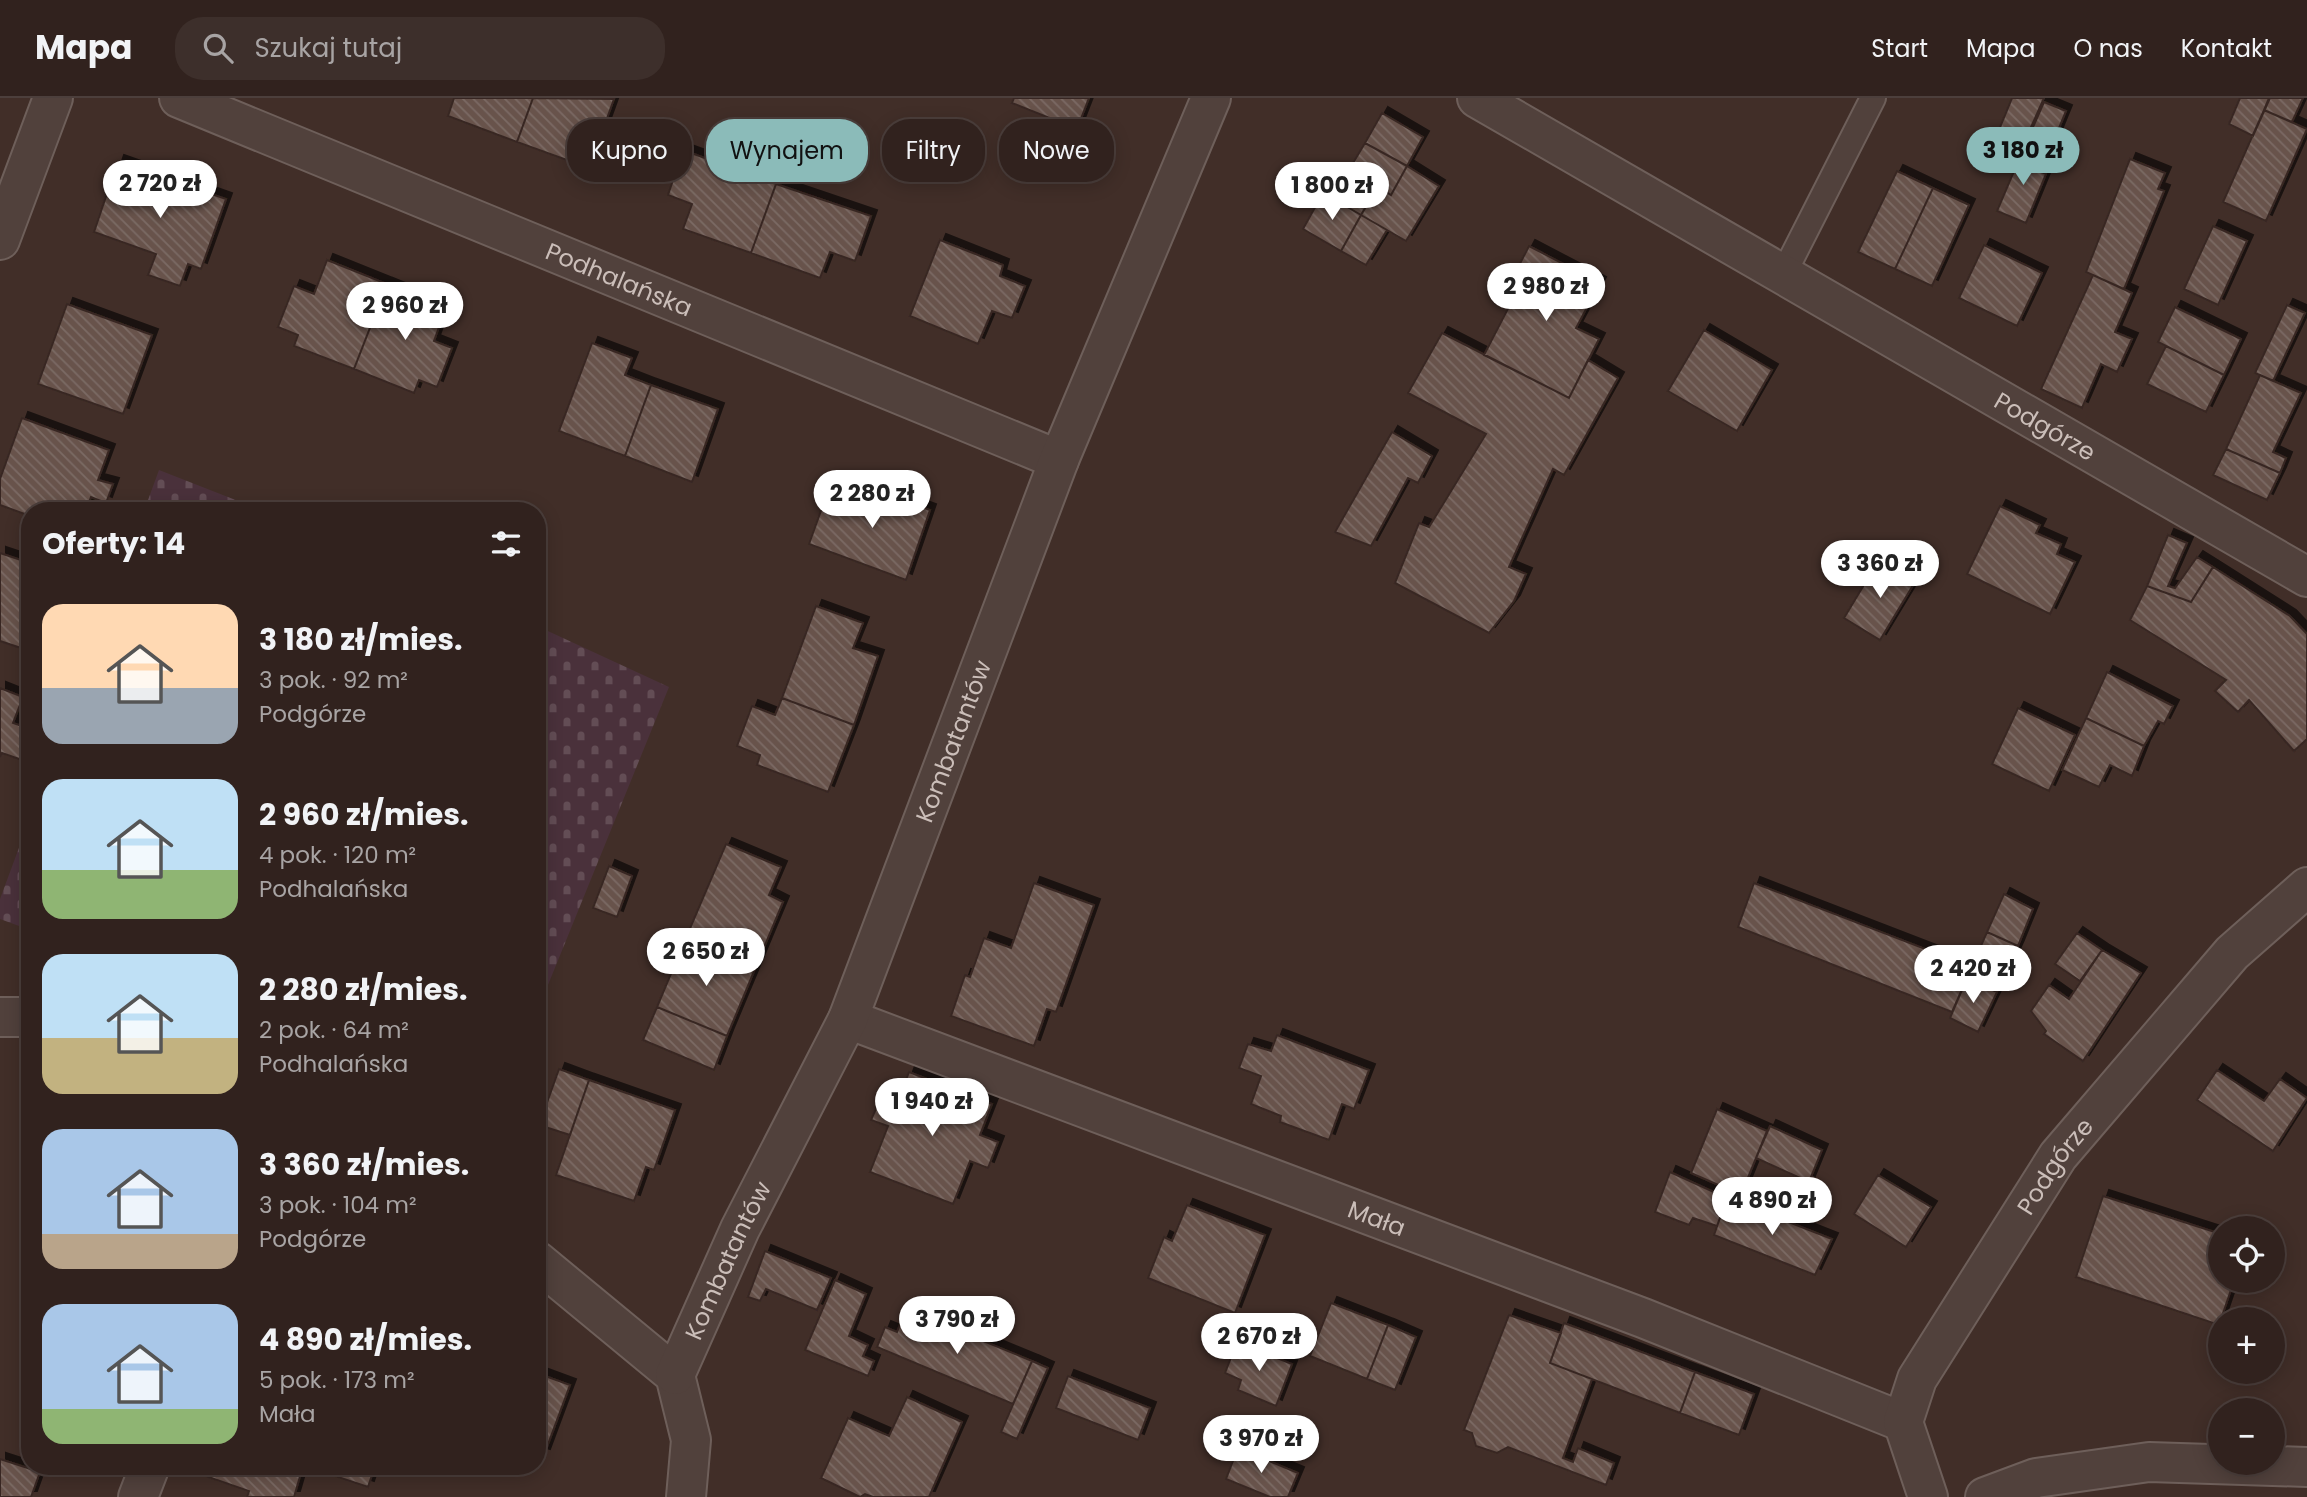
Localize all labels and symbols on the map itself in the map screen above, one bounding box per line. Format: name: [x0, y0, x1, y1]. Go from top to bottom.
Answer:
pin: 3 180 zł: [1951, 127, 2095, 187]
pin: 2 720 zł: [88, 160, 232, 220]
pin: 1 800 zł: [1260, 162, 1404, 222]
street label: Podhalańska: [541, 234, 698, 324]
pin: 2 980 zł: [1474, 264, 1618, 323]
pin: 2 960 zł: [333, 282, 477, 342]
street label: Podgórze: [1988, 384, 2102, 468]
pin: 2 280 zł: [800, 470, 944, 530]
pin: 3 360 zł: [1808, 540, 1952, 600]
street label: Kombatantów: [907, 655, 999, 827]
pin: 2 650 zł: [634, 928, 778, 988]
pin: 2 420 zł: [1901, 946, 2045, 1005]
pin: 1 940 zł: [860, 1079, 1004, 1138]
street label: Podgórze: [2009, 1110, 2100, 1221]
street label: Kombatantów: [676, 1175, 778, 1345]
pin: 4 890 zł: [1700, 1178, 1844, 1237]
street label: Mała: [1343, 1192, 1410, 1244]
pin: 3 790 zł: [885, 1296, 1029, 1356]
pin: 2 670 zł: [1187, 1314, 1331, 1373]
pin: 3 970 zł: [1189, 1416, 1333, 1475]

